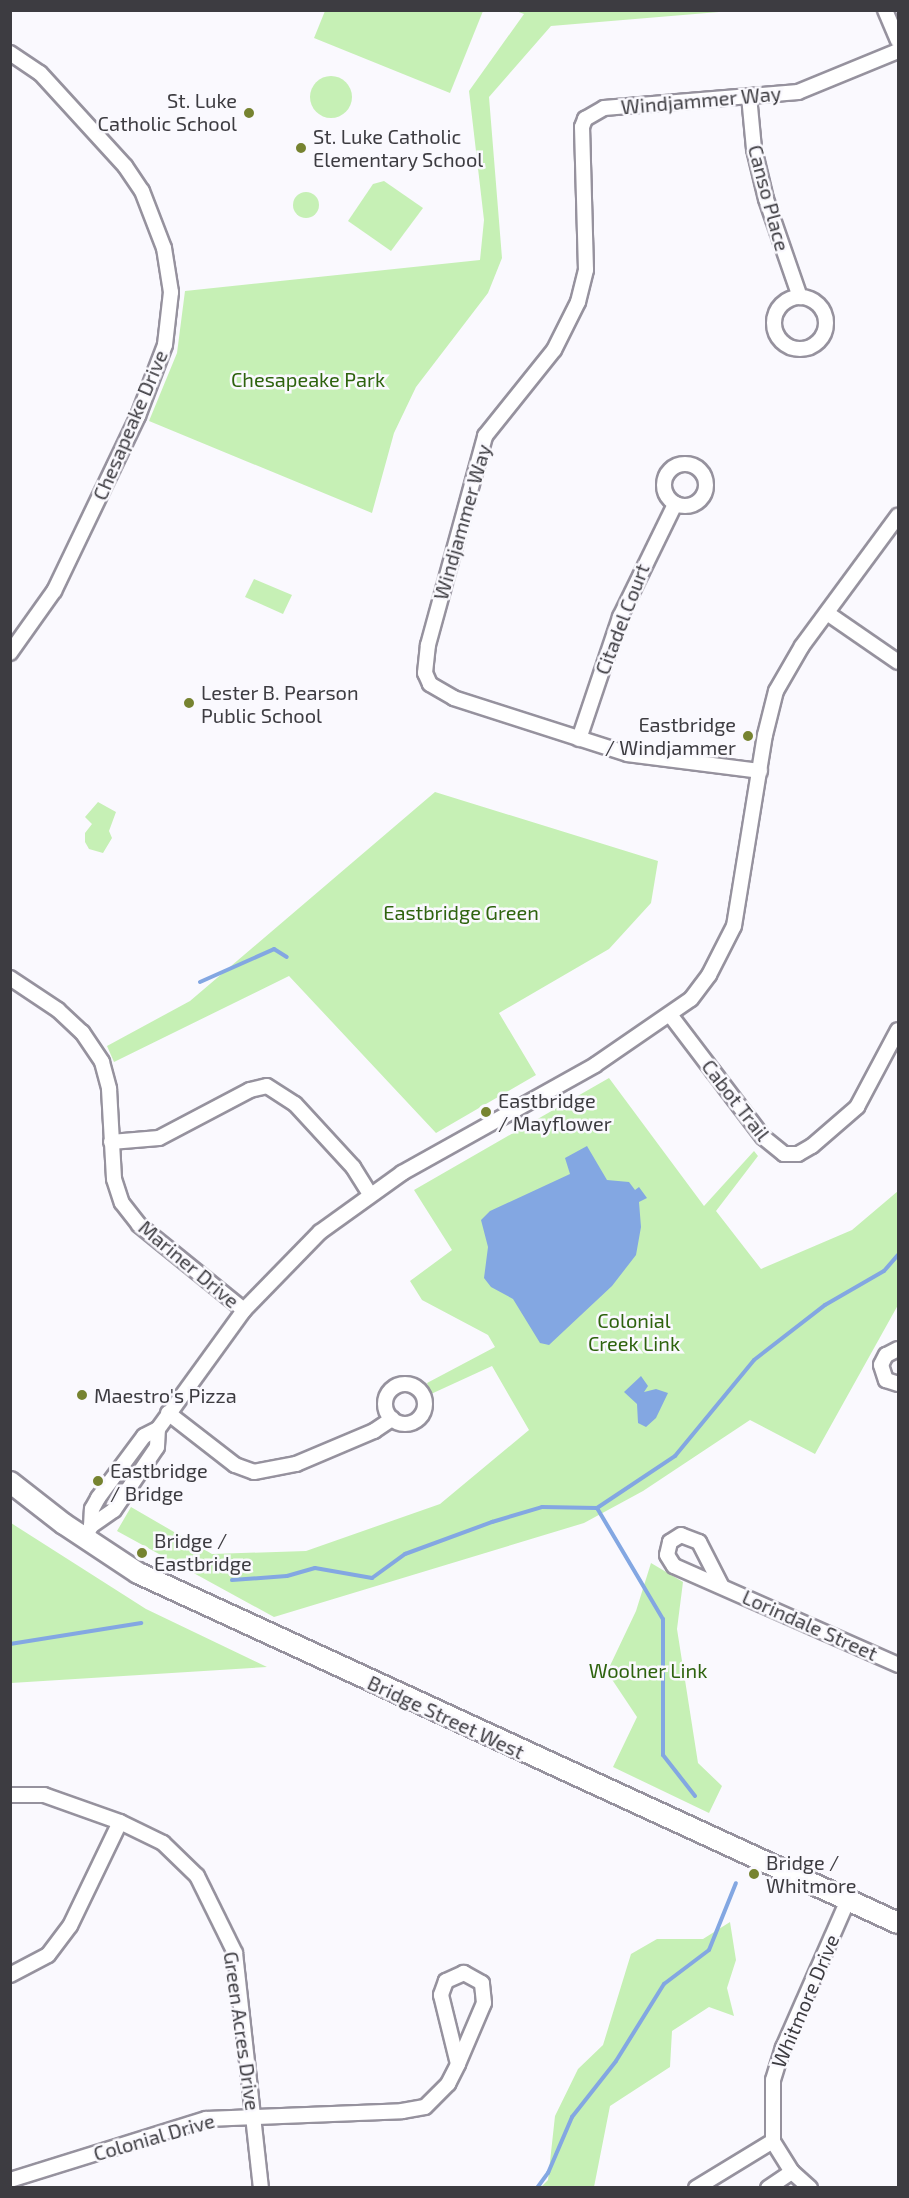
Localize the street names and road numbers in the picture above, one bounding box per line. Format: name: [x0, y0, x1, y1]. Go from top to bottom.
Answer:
street label: Windjammer Way: [620, 81, 782, 119]
street label: Canso Place: [743, 142, 795, 254]
street label: Chesapeake Drive: [88, 346, 172, 504]
street label: Windjammer Way: [428, 441, 496, 603]
street label: Citadel Court: [590, 560, 654, 678]
street label: Cabot Trail: [697, 1054, 775, 1146]
street label: Mariner Drive: [134, 1215, 244, 1313]
street label: Lorindale Street: [739, 1584, 881, 1666]
street label: Bridge Street West: [364, 1670, 528, 1764]
street label: Whitmore Drive: [766, 1931, 844, 2071]
street label: Green Acres Drive: [219, 1950, 265, 2112]
street label: Colonial Drive: [90, 2108, 218, 2166]

